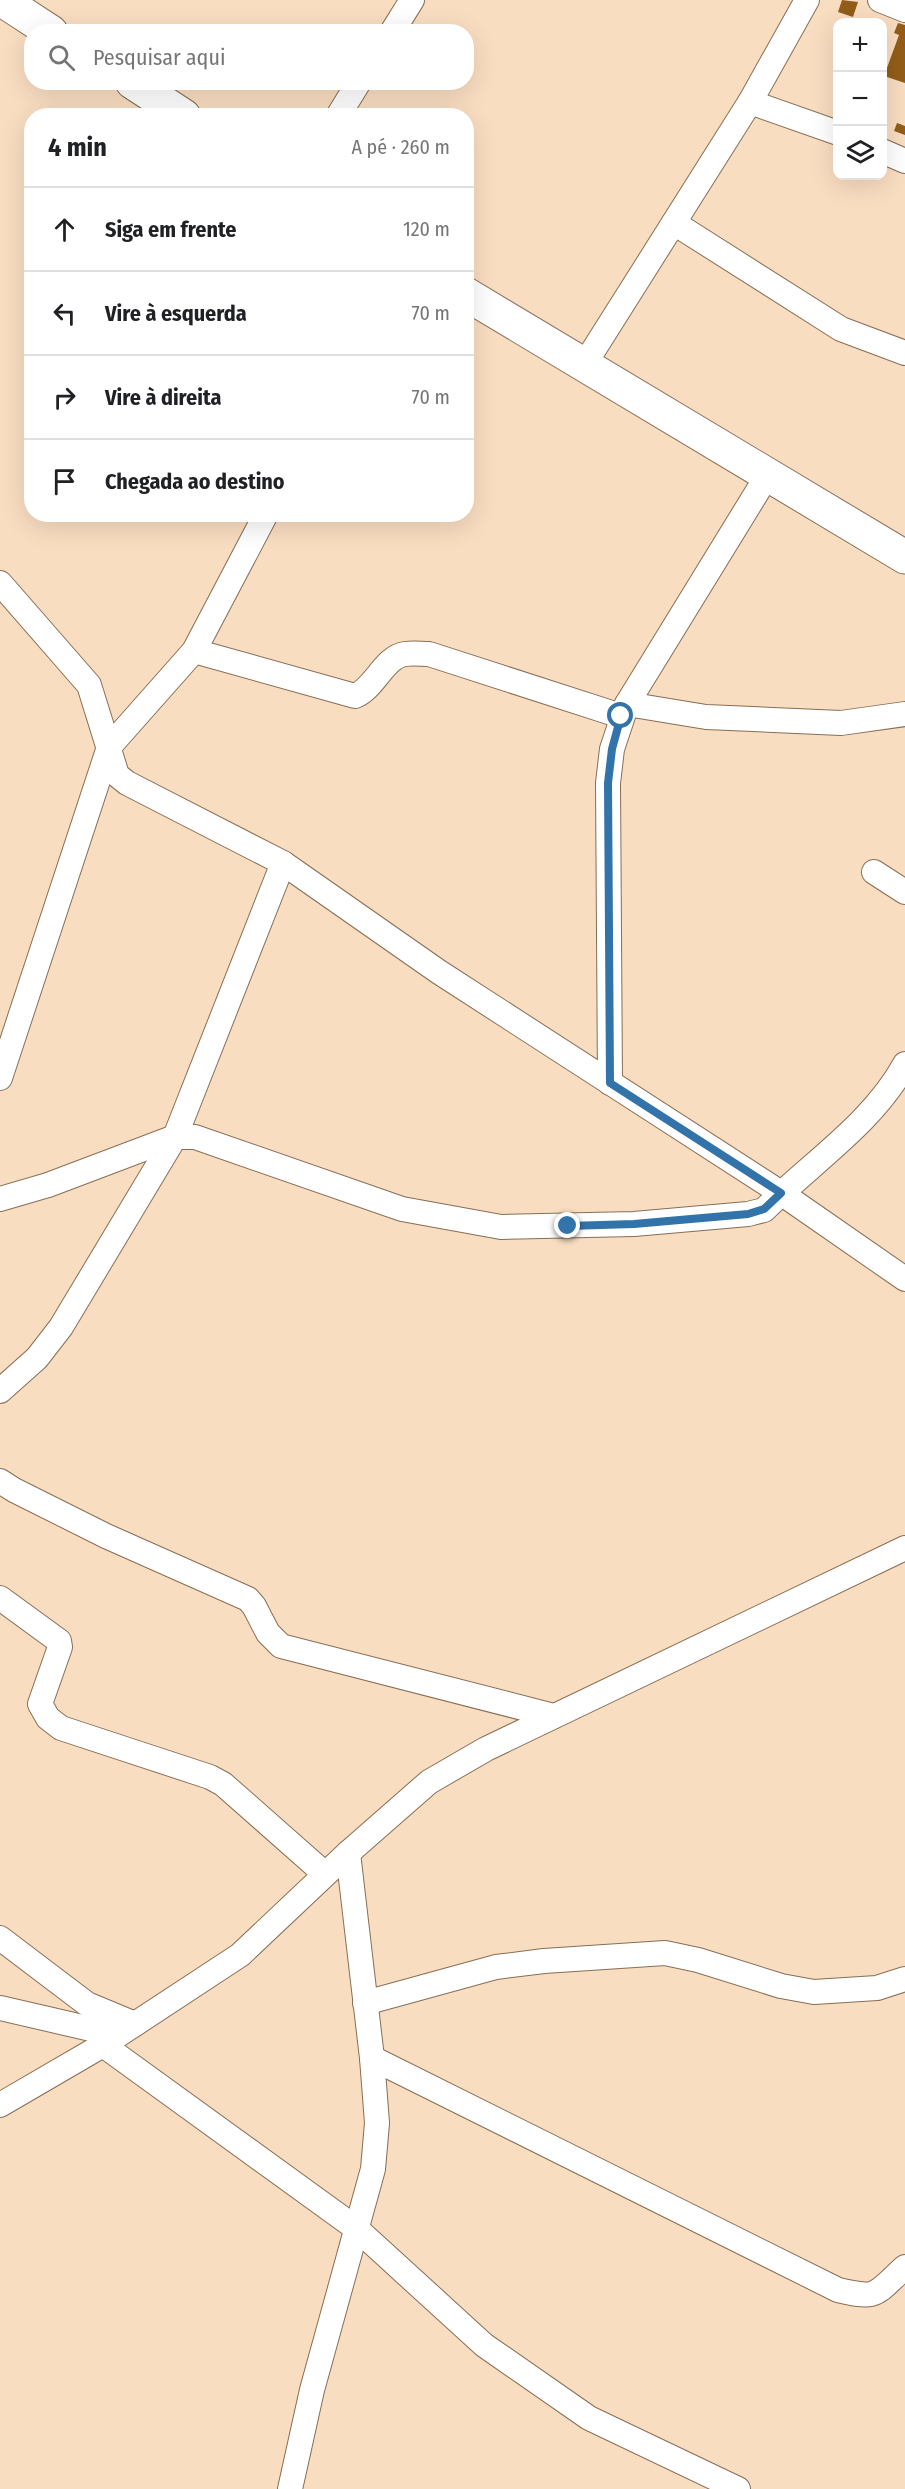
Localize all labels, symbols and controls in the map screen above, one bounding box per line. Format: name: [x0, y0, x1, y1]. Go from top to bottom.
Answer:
map controls: [833, 18, 887, 180]
button: +: [833, 18, 887, 72]
search box: [24, 24, 474, 90]
icon: search: [45, 41, 78, 74]
text: Pesquisar aqui: [93, 44, 225, 71]
button: −: [833, 72, 887, 126]
button: layers: [833, 126, 887, 180]
text: 4 min: [48, 132, 107, 163]
text: A pé · 260 m: [351, 135, 450, 159]
icon: ahead: [48, 213, 81, 246]
text: Siga em frente: [105, 216, 236, 243]
text: 120 m: [403, 217, 450, 241]
icon: left: [48, 297, 81, 330]
text: Vire à esquerda: [105, 300, 247, 327]
text: 70 m: [412, 301, 450, 325]
icon: right: [48, 381, 81, 414]
text: Vire à direita: [105, 384, 221, 411]
text: 70 m: [412, 385, 450, 409]
icon: arrive: [48, 465, 81, 498]
text: Chegada ao destino: [105, 468, 285, 495]
route start: [607, 702, 633, 728]
route end: [554, 1212, 580, 1238]

